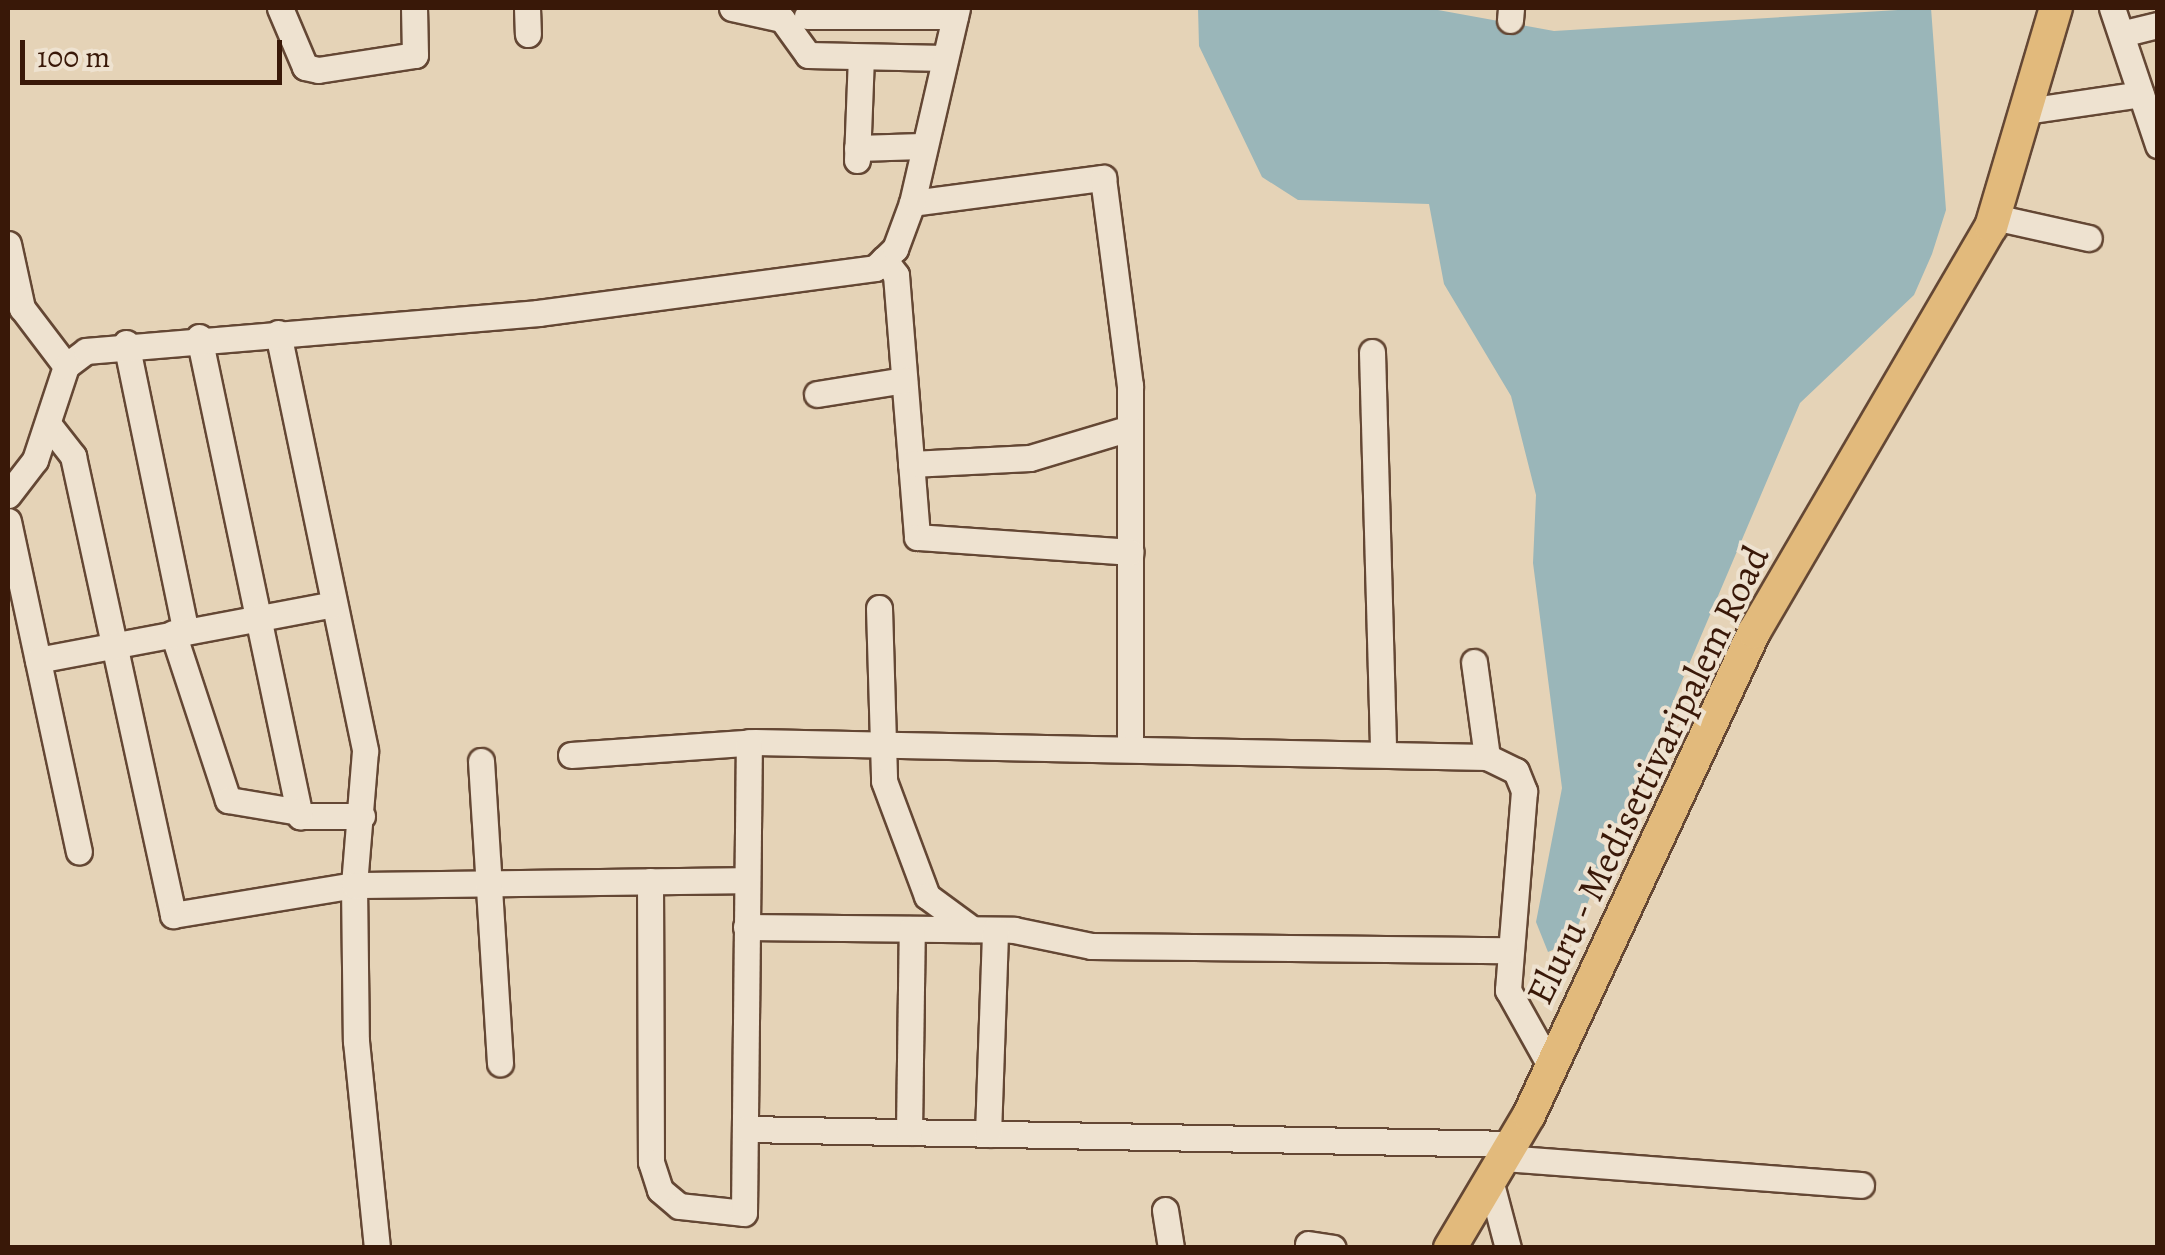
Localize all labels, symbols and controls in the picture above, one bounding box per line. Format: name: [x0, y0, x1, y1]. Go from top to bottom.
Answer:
scale bar: [25, 20, 288, 82]
text: 100 m: [37, 37, 110, 77]
street label: Eluru - Medisettivaripalem Road: [1517, 538, 1779, 1012]

